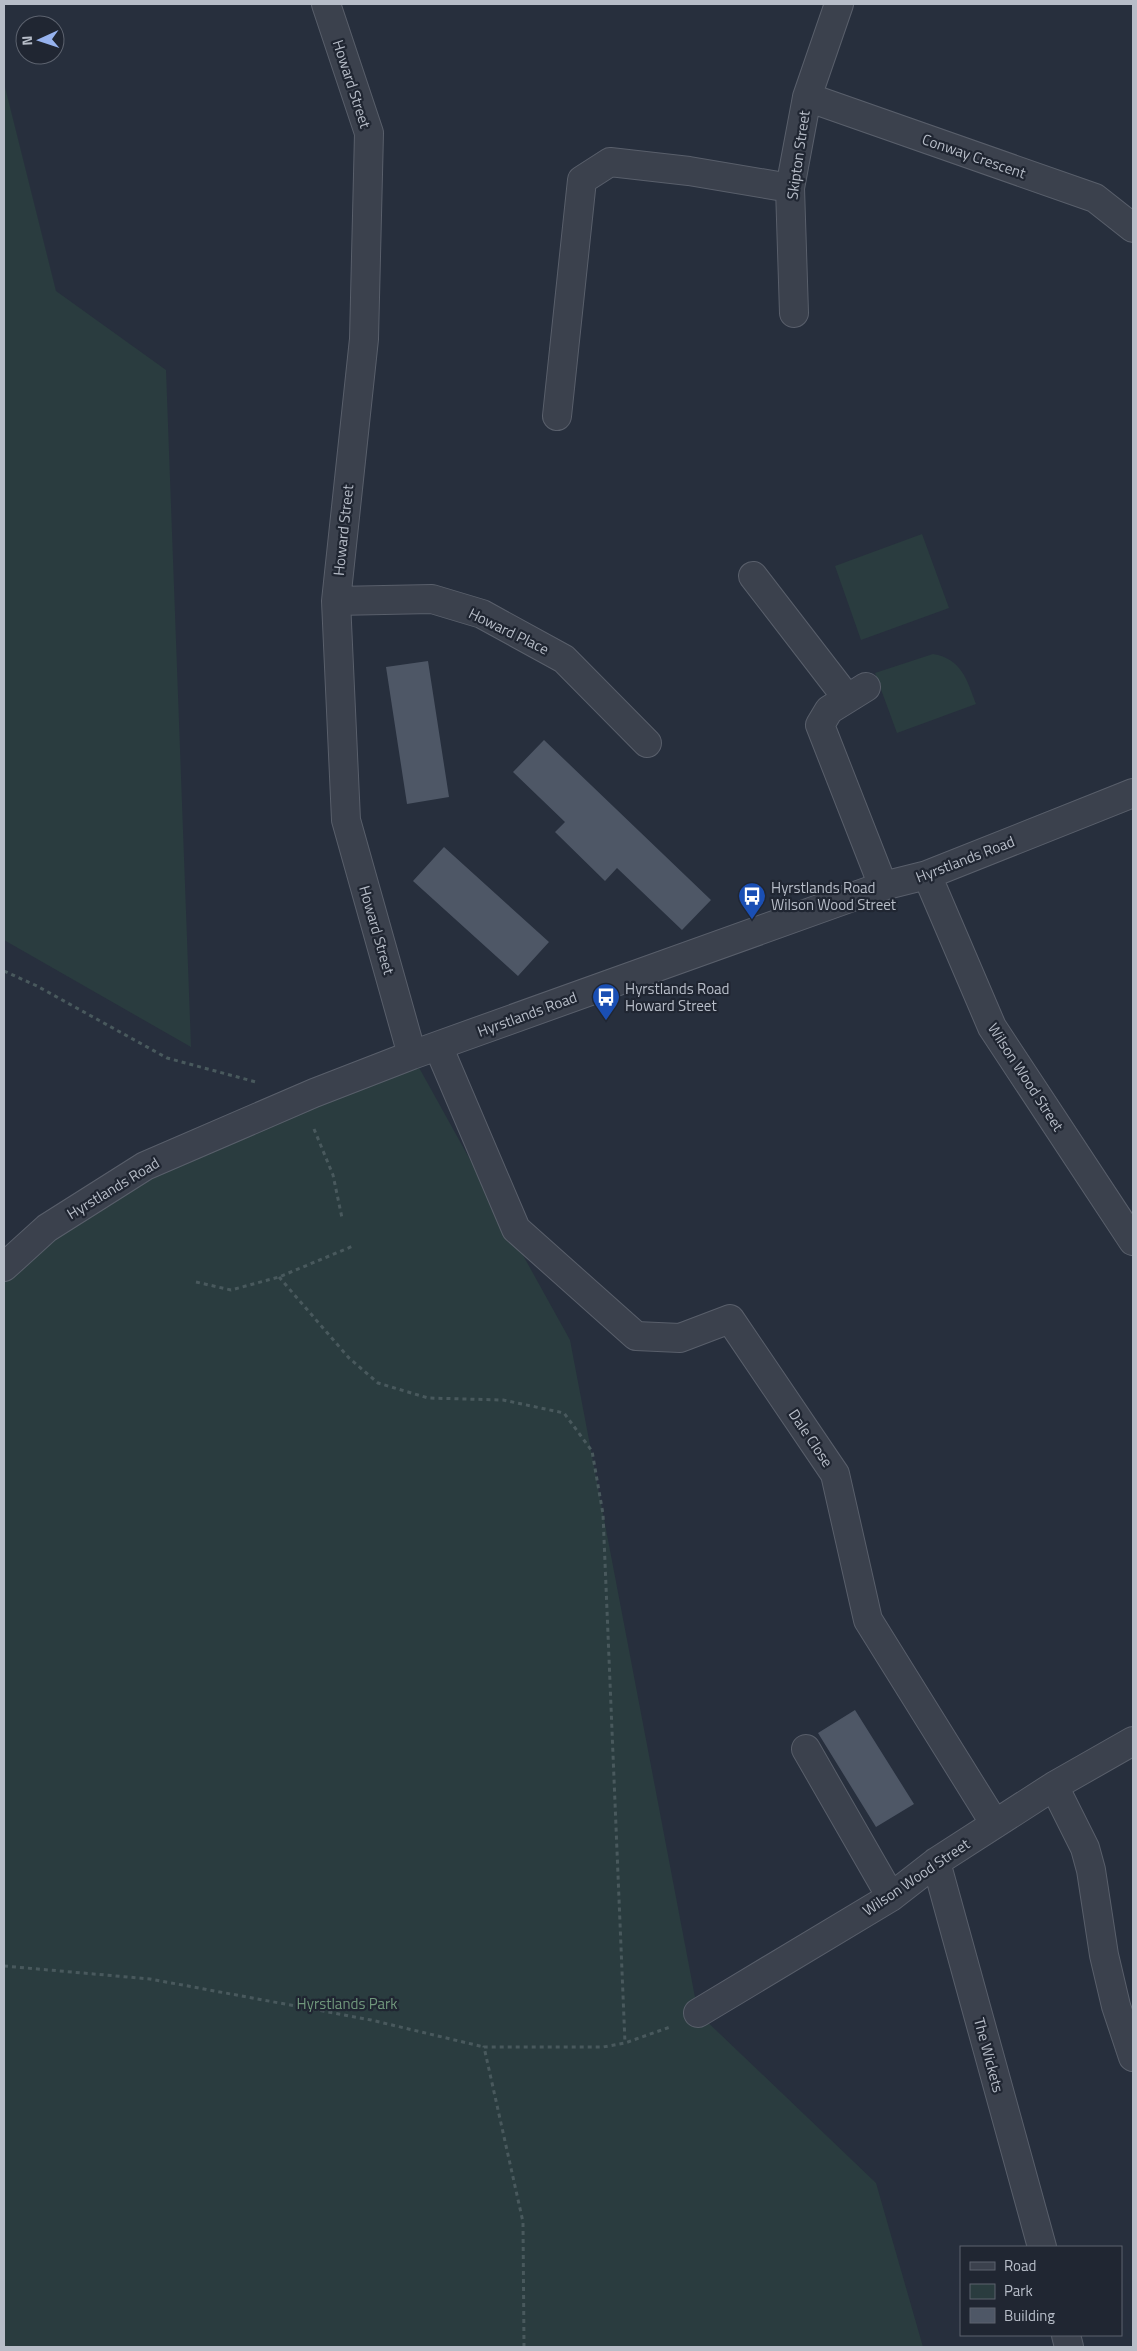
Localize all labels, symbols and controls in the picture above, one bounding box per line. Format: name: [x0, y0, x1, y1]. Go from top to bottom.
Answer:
north arrow: [15, 15, 65, 65]
text: N: [16, 35, 37, 46]
street label: Howard Street: [327, 37, 377, 132]
street label: Skipton Street: [780, 108, 816, 201]
street label: Conway Crescent: [919, 128, 1030, 185]
street label: Howard Street: [327, 482, 359, 577]
street label: Howard Place: [465, 602, 553, 660]
street label: Hyrstlands Road: [912, 830, 1018, 888]
place label: Hyrstlands Road Wilson Wood Street: [771, 876, 897, 916]
bus stop icon: Hyrstlands Road Wilson Wood Street: [737, 881, 767, 920]
street label: Howard Street: [353, 883, 401, 978]
place label: Hyrstlands Road Howard Street: [625, 977, 730, 1017]
bus stop icon: Hyrstlands Road Howard Street: [591, 982, 621, 1021]
street label: Hyrstlands Road: [474, 985, 580, 1043]
street label: Wilson Wood Street: [982, 1018, 1070, 1136]
street label: Hyrstlands Road: [62, 1151, 164, 1225]
street label: Dale Close: [783, 1404, 839, 1472]
street label: Wilson Wood Street: [858, 1832, 975, 1921]
park label: Hyrstlands Park: [297, 1992, 397, 2015]
street label: The Wickets: [968, 2015, 1010, 2095]
legend: [960, 2246, 1122, 2336]
text: Road: [1004, 2254, 1036, 2277]
text: Park: [1004, 2279, 1033, 2302]
text: Building: [1004, 2304, 1055, 2327]

